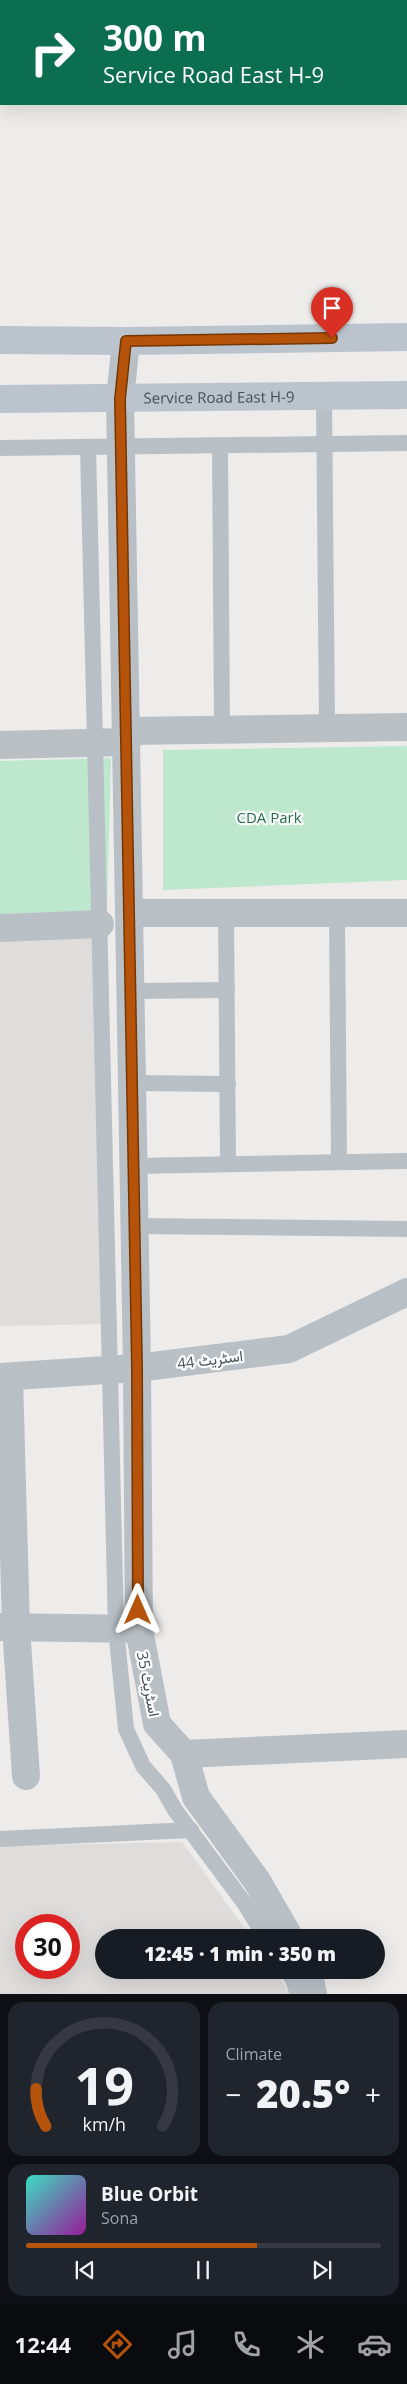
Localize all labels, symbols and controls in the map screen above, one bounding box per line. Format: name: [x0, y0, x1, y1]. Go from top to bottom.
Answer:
text: 300 m: [103, 14, 207, 61]
icon: right: [20, 20, 85, 85]
text: Service Road East H-9: [103, 59, 324, 89]
pin: [311, 287, 353, 338]
icon: arrive: [318, 294, 346, 322]
street label: Service Road East H-9: [143, 386, 295, 408]
park label: CDA Park: [236, 807, 302, 827]
street label: اسٹریٹ 44: [176, 1345, 244, 1373]
position arrow: [111, 1583, 163, 1635]
street label: اسٹریٹ 35: [133, 1650, 165, 1718]
speed limit sign: 30: [15, 1914, 80, 1979]
text: 12:45 · 1 min · 350 m: [144, 1941, 336, 1967]
text: Climate: [226, 2043, 282, 2065]
text: 19: [74, 2049, 133, 2120]
text: 20.5°: [256, 2067, 350, 2119]
text: −: [226, 2075, 242, 2113]
text: +: [365, 2075, 381, 2113]
text: km/h: [82, 2112, 125, 2136]
text: Blue Orbit: [101, 2181, 198, 2207]
text: Sona: [101, 2207, 138, 2229]
icon: previous: [71, 2256, 99, 2284]
icon: pause: [189, 2256, 217, 2284]
icon: next: [308, 2256, 336, 2284]
icon: directions: [100, 2327, 135, 2362]
icon: music: [165, 2327, 200, 2362]
icon: phone: [229, 2327, 264, 2362]
icon: climate: [293, 2327, 328, 2362]
icon: car: [357, 2327, 392, 2362]
text: 12:44: [15, 2329, 71, 2359]

